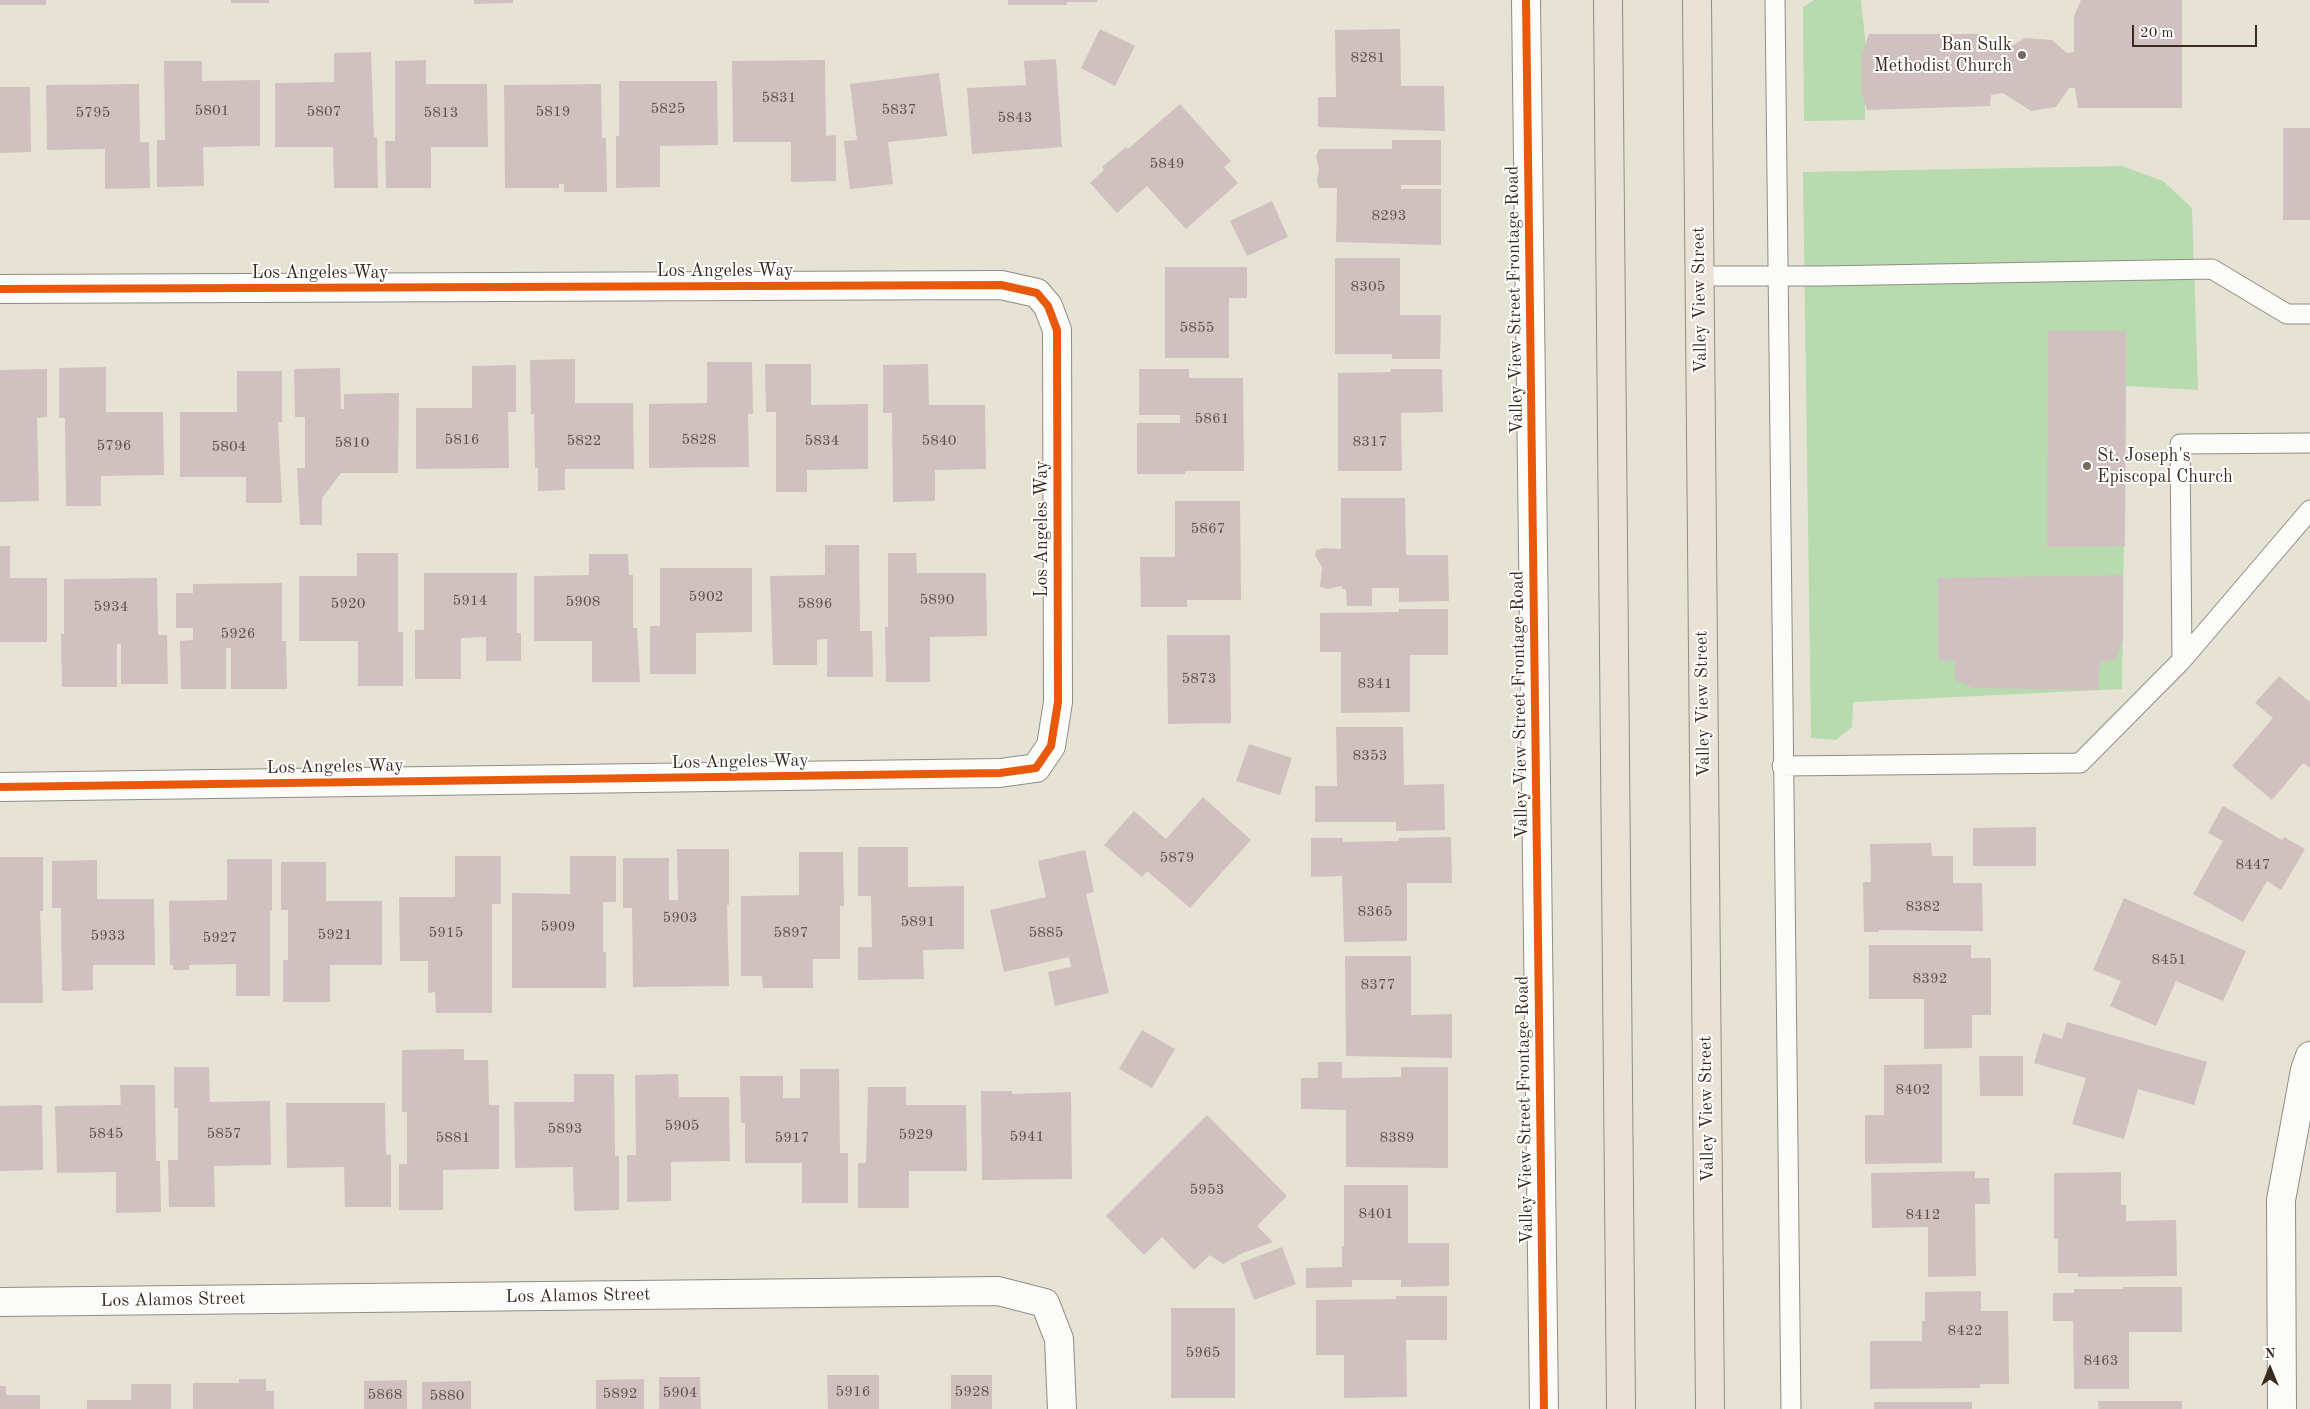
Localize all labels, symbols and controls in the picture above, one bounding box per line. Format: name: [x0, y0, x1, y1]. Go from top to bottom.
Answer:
scale bar: [2135, 15, 2260, 47]
text: 20 m: [2140, 26, 2174, 41]
place label: Ban Sulk Methodist Church: [1874, 34, 2012, 76]
house number: 8281: [1351, 49, 1385, 67]
marker: Ban Sulk Methodist Church: [2016, 49, 2028, 61]
house number: 5831: [762, 89, 796, 107]
house number: 5825: [651, 100, 685, 118]
house number: 5837: [882, 101, 916, 119]
house number: 5801: [195, 102, 229, 120]
house number: 5807: [307, 103, 341, 121]
house number: 5819: [536, 103, 570, 121]
house number: 5795: [76, 104, 110, 122]
house number: 5813: [424, 104, 458, 122]
house number: 5843: [998, 109, 1032, 127]
house number: 5849: [1150, 155, 1184, 173]
street label: Valley View Street Frontage Road: [1502, 166, 1528, 434]
house number: 8293: [1372, 207, 1406, 225]
street label: Valley View Street: [1688, 226, 1712, 374]
street label: Los Angeles Way: [656, 260, 794, 282]
street label: Los Angeles Way: [251, 262, 389, 284]
house number: 8305: [1351, 278, 1385, 296]
house number: 5855: [1180, 319, 1214, 337]
house number: 5861: [1195, 410, 1229, 428]
house number: 5816: [445, 431, 479, 449]
house number: 5828: [682, 431, 716, 449]
house number: 5822: [567, 432, 601, 450]
house number: 5834: [805, 432, 839, 450]
house number: 5840: [922, 432, 956, 450]
house number: 8317: [1353, 433, 1387, 451]
house number: 5810: [335, 434, 369, 452]
house number: 5796: [97, 437, 131, 455]
house number: 5804: [212, 438, 246, 456]
place label: St. Joseph's Episcopal Church: [2097, 445, 2233, 488]
street label: Los Angeles Way: [1031, 460, 1053, 598]
marker: St. Joseph's Episcopal Church: [2081, 460, 2093, 472]
house number: 5867: [1191, 520, 1225, 538]
street label: Valley View Street Frontage Road: [1507, 571, 1533, 839]
house number: 5902: [689, 588, 723, 606]
house number: 5890: [920, 591, 954, 609]
house number: 5914: [453, 592, 487, 610]
house number: 5908: [566, 593, 600, 611]
house number: 5920: [331, 595, 365, 613]
house number: 5896: [798, 595, 832, 613]
house number: 5934: [94, 598, 128, 616]
house number: 5926: [221, 625, 255, 643]
street label: Valley View Street: [1691, 630, 1715, 778]
house number: 5873: [1182, 670, 1216, 688]
house number: 8341: [1358, 675, 1392, 693]
house number: 8353: [1353, 747, 1387, 765]
street label: Los Angeles Way: [671, 750, 809, 774]
street label: Los Angeles Way: [266, 755, 404, 779]
house number: 5879: [1160, 849, 1194, 867]
house number: 8447: [2236, 856, 2270, 874]
house number: 8382: [1906, 898, 1940, 916]
house number: 8365: [1358, 903, 1392, 921]
house number: 5903: [663, 909, 697, 927]
house number: 5891: [901, 913, 935, 931]
house number: 5909: [541, 918, 575, 936]
house number: 5915: [429, 924, 463, 942]
house number: 5897: [774, 924, 808, 942]
house number: 5885: [1029, 924, 1063, 942]
house number: 5921: [318, 926, 352, 944]
house number: 5933: [91, 927, 125, 945]
house number: 5927: [203, 929, 237, 947]
house number: 8451: [2152, 951, 2186, 969]
house number: 8392: [1913, 970, 1947, 988]
house number: 8377: [1361, 976, 1395, 994]
street label: Valley View Street Frontage Road: [1512, 976, 1538, 1244]
street label: Valley View Street: [1695, 1035, 1719, 1183]
house number: 8402: [1896, 1081, 1930, 1099]
house number: 5905: [665, 1117, 699, 1135]
house number: 5893: [548, 1120, 582, 1138]
house number: 5845: [89, 1125, 123, 1143]
house number: 5857: [207, 1125, 241, 1143]
house number: 5929: [899, 1126, 933, 1144]
house number: 5941: [1010, 1128, 1044, 1146]
house number: 5881: [436, 1129, 470, 1147]
house number: 5917: [775, 1129, 809, 1147]
house number: 8389: [1380, 1129, 1414, 1147]
house number: 5953: [1190, 1181, 1224, 1199]
house number: 8401: [1359, 1205, 1393, 1223]
house number: 8412: [1906, 1206, 1940, 1224]
street label: Los Alamos Street: [505, 1284, 651, 1308]
street label: Los Alamos Street: [100, 1288, 246, 1312]
house number: 8422: [1948, 1322, 1982, 1340]
house number: 5965: [1186, 1344, 1220, 1362]
north arrow: [2245, 1344, 2295, 1394]
text: N: [2265, 1347, 2275, 1361]
house number: 8463: [2084, 1352, 2118, 1370]
house number: 5916: [836, 1383, 870, 1401]
house number: 5928: [955, 1383, 989, 1401]
house number: 5904: [663, 1384, 697, 1402]
house number: 5892: [603, 1385, 637, 1403]
house number: 5868: [368, 1386, 402, 1404]
house number: 5880: [430, 1387, 464, 1405]

